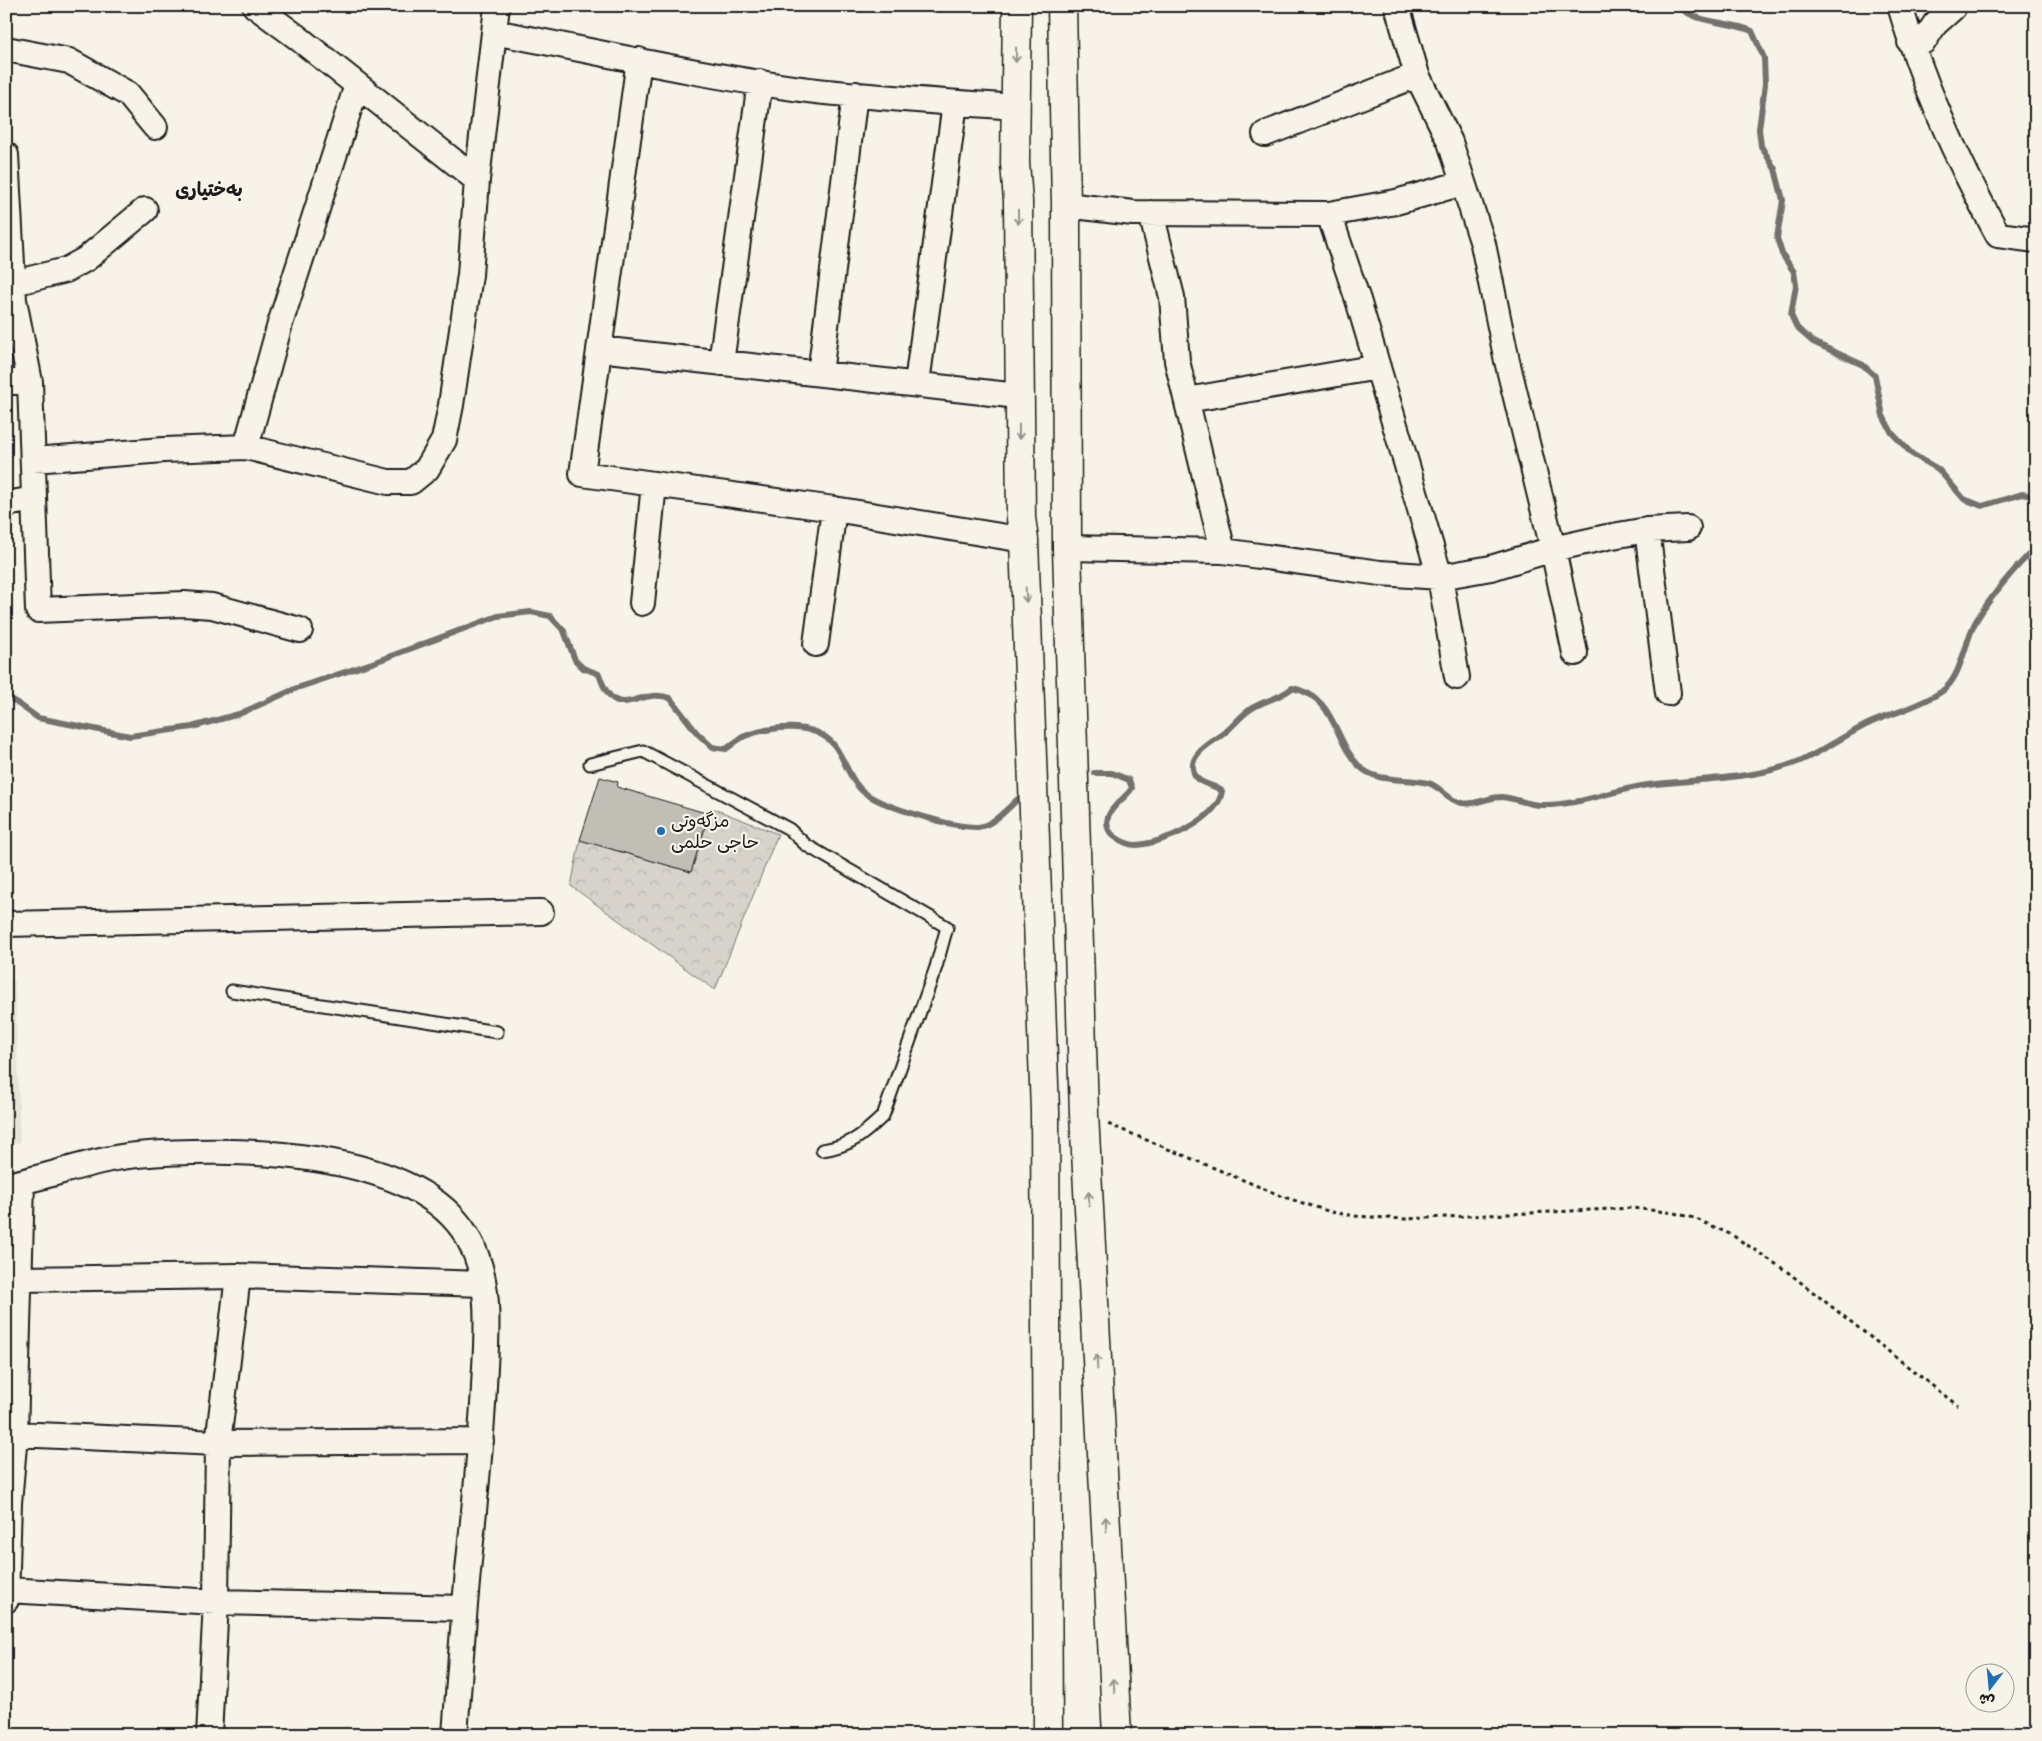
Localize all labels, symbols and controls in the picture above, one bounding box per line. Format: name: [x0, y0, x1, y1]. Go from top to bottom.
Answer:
one-way arrow: [1012, 47, 1021, 63]
district label: بەختیاری: [175, 181, 243, 204]
one-way arrow: [1013, 209, 1023, 225]
one-way arrow: [1015, 424, 1024, 440]
one-way arrow: [1021, 586, 1031, 602]
place label: مزگەوتی حاجی حلمی: [671, 811, 759, 855]
marker: مزگەوتی حاجی حلمی: [655, 825, 667, 837]
one-way arrow: [1084, 1192, 1093, 1208]
one-way arrow: [1093, 1354, 1102, 1370]
one-way arrow: [1101, 1516, 1110, 1532]
north arrow: [1964, 1664, 2014, 1714]
one-way arrow: [1110, 1678, 1119, 1694]
text: ش: [1977, 1688, 1997, 1708]

